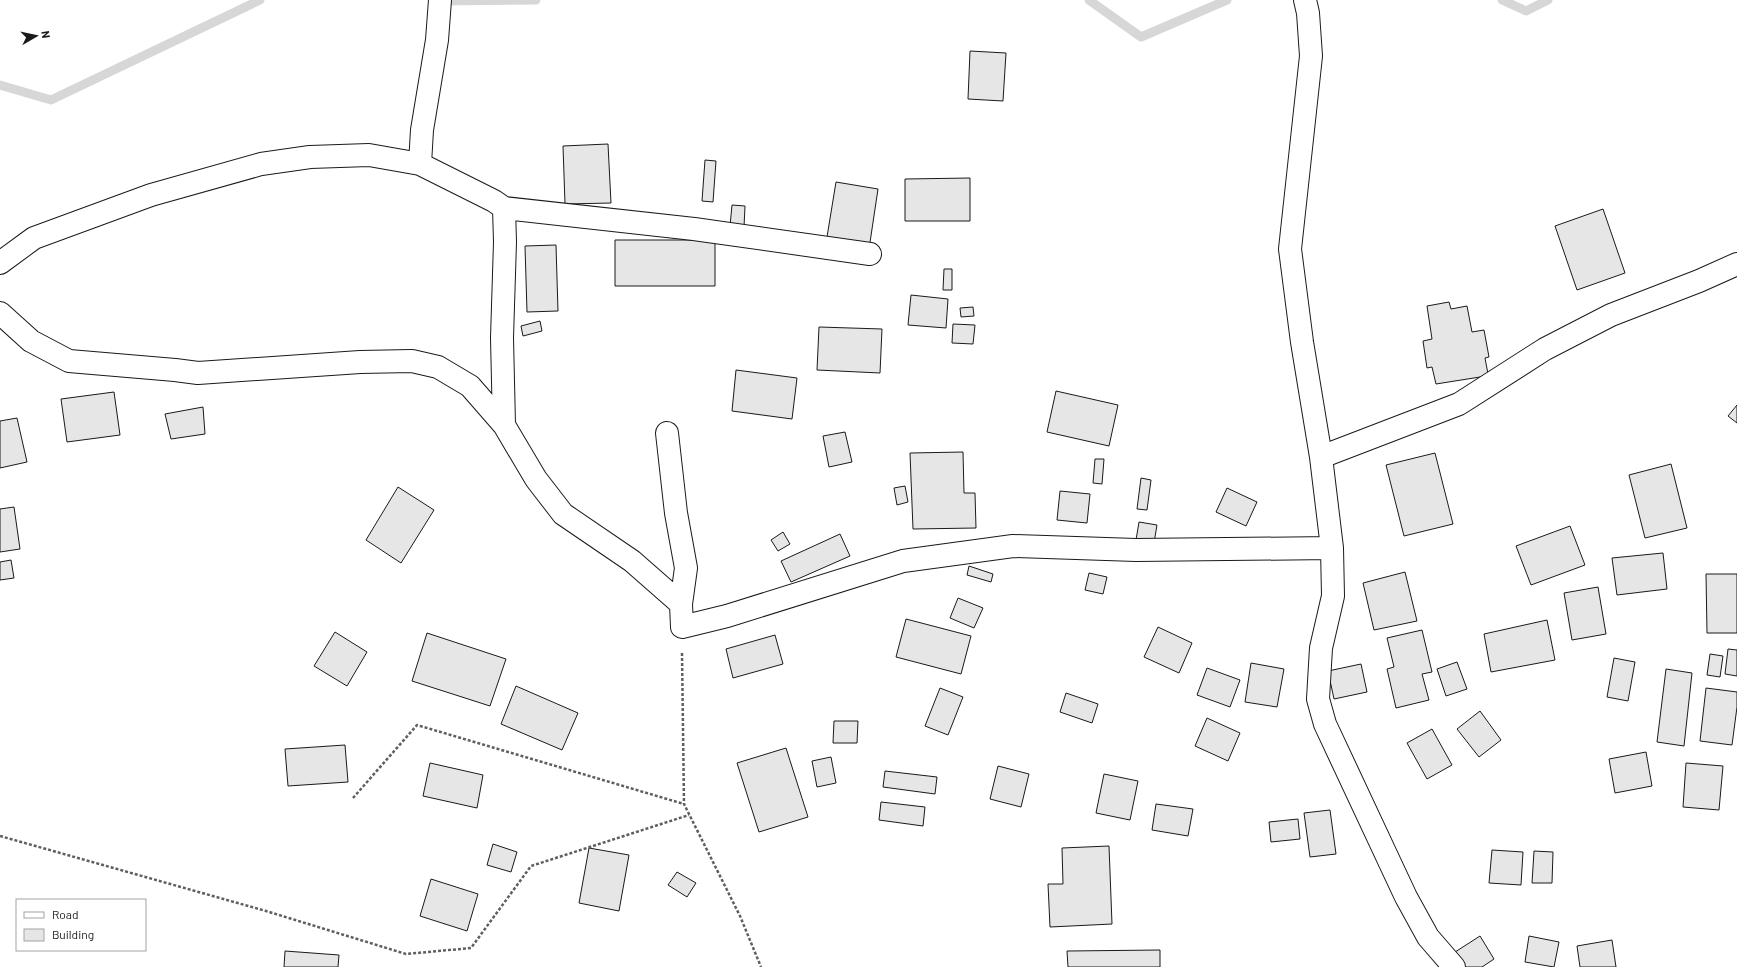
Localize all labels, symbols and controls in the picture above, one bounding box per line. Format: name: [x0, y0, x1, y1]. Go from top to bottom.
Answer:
north arrow: [16, 16, 56, 56]
text: N: [39, 30, 53, 39]
legend: [16, 899, 146, 951]
text: Road: [52, 907, 79, 921]
text: Building: [52, 927, 94, 941]

